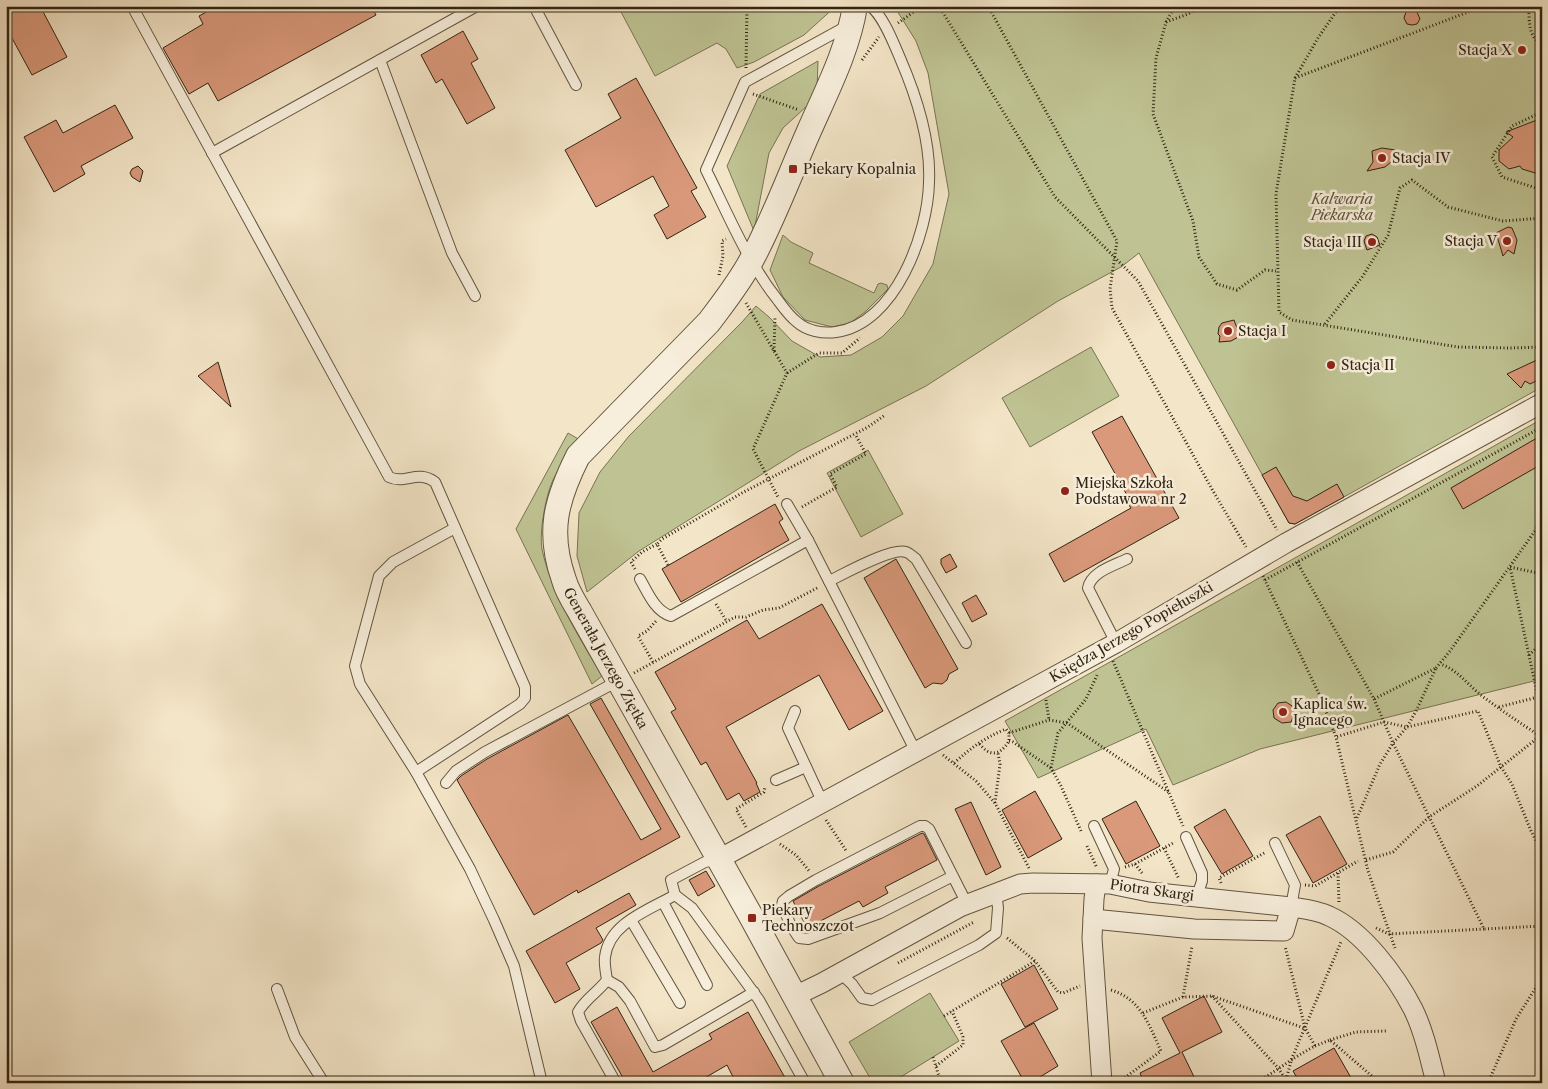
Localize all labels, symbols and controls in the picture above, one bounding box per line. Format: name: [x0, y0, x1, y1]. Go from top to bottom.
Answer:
place label: Stacja X: [1458, 41, 1513, 59]
marker: Stacja X: [1516, 44, 1528, 56]
place label: Stacja IV: [1392, 149, 1451, 167]
marker: Stacja IV: [1376, 152, 1388, 164]
place label: Piekary Kopalnia: [803, 160, 917, 178]
marker: Piekary Kopalnia: [787, 163, 799, 175]
park label: Kalwaria Piekarska: [1310, 190, 1374, 224]
place label: Stacja V: [1444, 232, 1498, 250]
place label: Stacja III: [1303, 233, 1362, 251]
marker: Stacja V: [1501, 235, 1513, 247]
marker: Stacja III: [1366, 236, 1378, 248]
place label: Stacja I: [1238, 322, 1286, 340]
marker: Stacja I: [1222, 325, 1234, 337]
place label: Stacja II: [1341, 356, 1395, 374]
marker: Stacja II: [1325, 359, 1337, 371]
place label: Miejska Szkoła Podstawowa nr 2: [1075, 474, 1187, 508]
marker: Miejska Szkoła Podstawowa nr 2: [1059, 485, 1071, 497]
street label: Księdza Jerzego Popiełuszki: [1046, 578, 1216, 686]
street label: Generała Jerzego Ziętka: [560, 584, 653, 732]
place label: Kaplica św. Ignacego: [1293, 695, 1367, 729]
marker: Kaplica św. Ignacego: [1277, 706, 1289, 718]
street label: Piotra Skargi: [1109, 875, 1195, 905]
place label: Piekary Technoszczot: [762, 901, 854, 935]
marker: Piekary Technoszczot: [746, 912, 758, 924]

